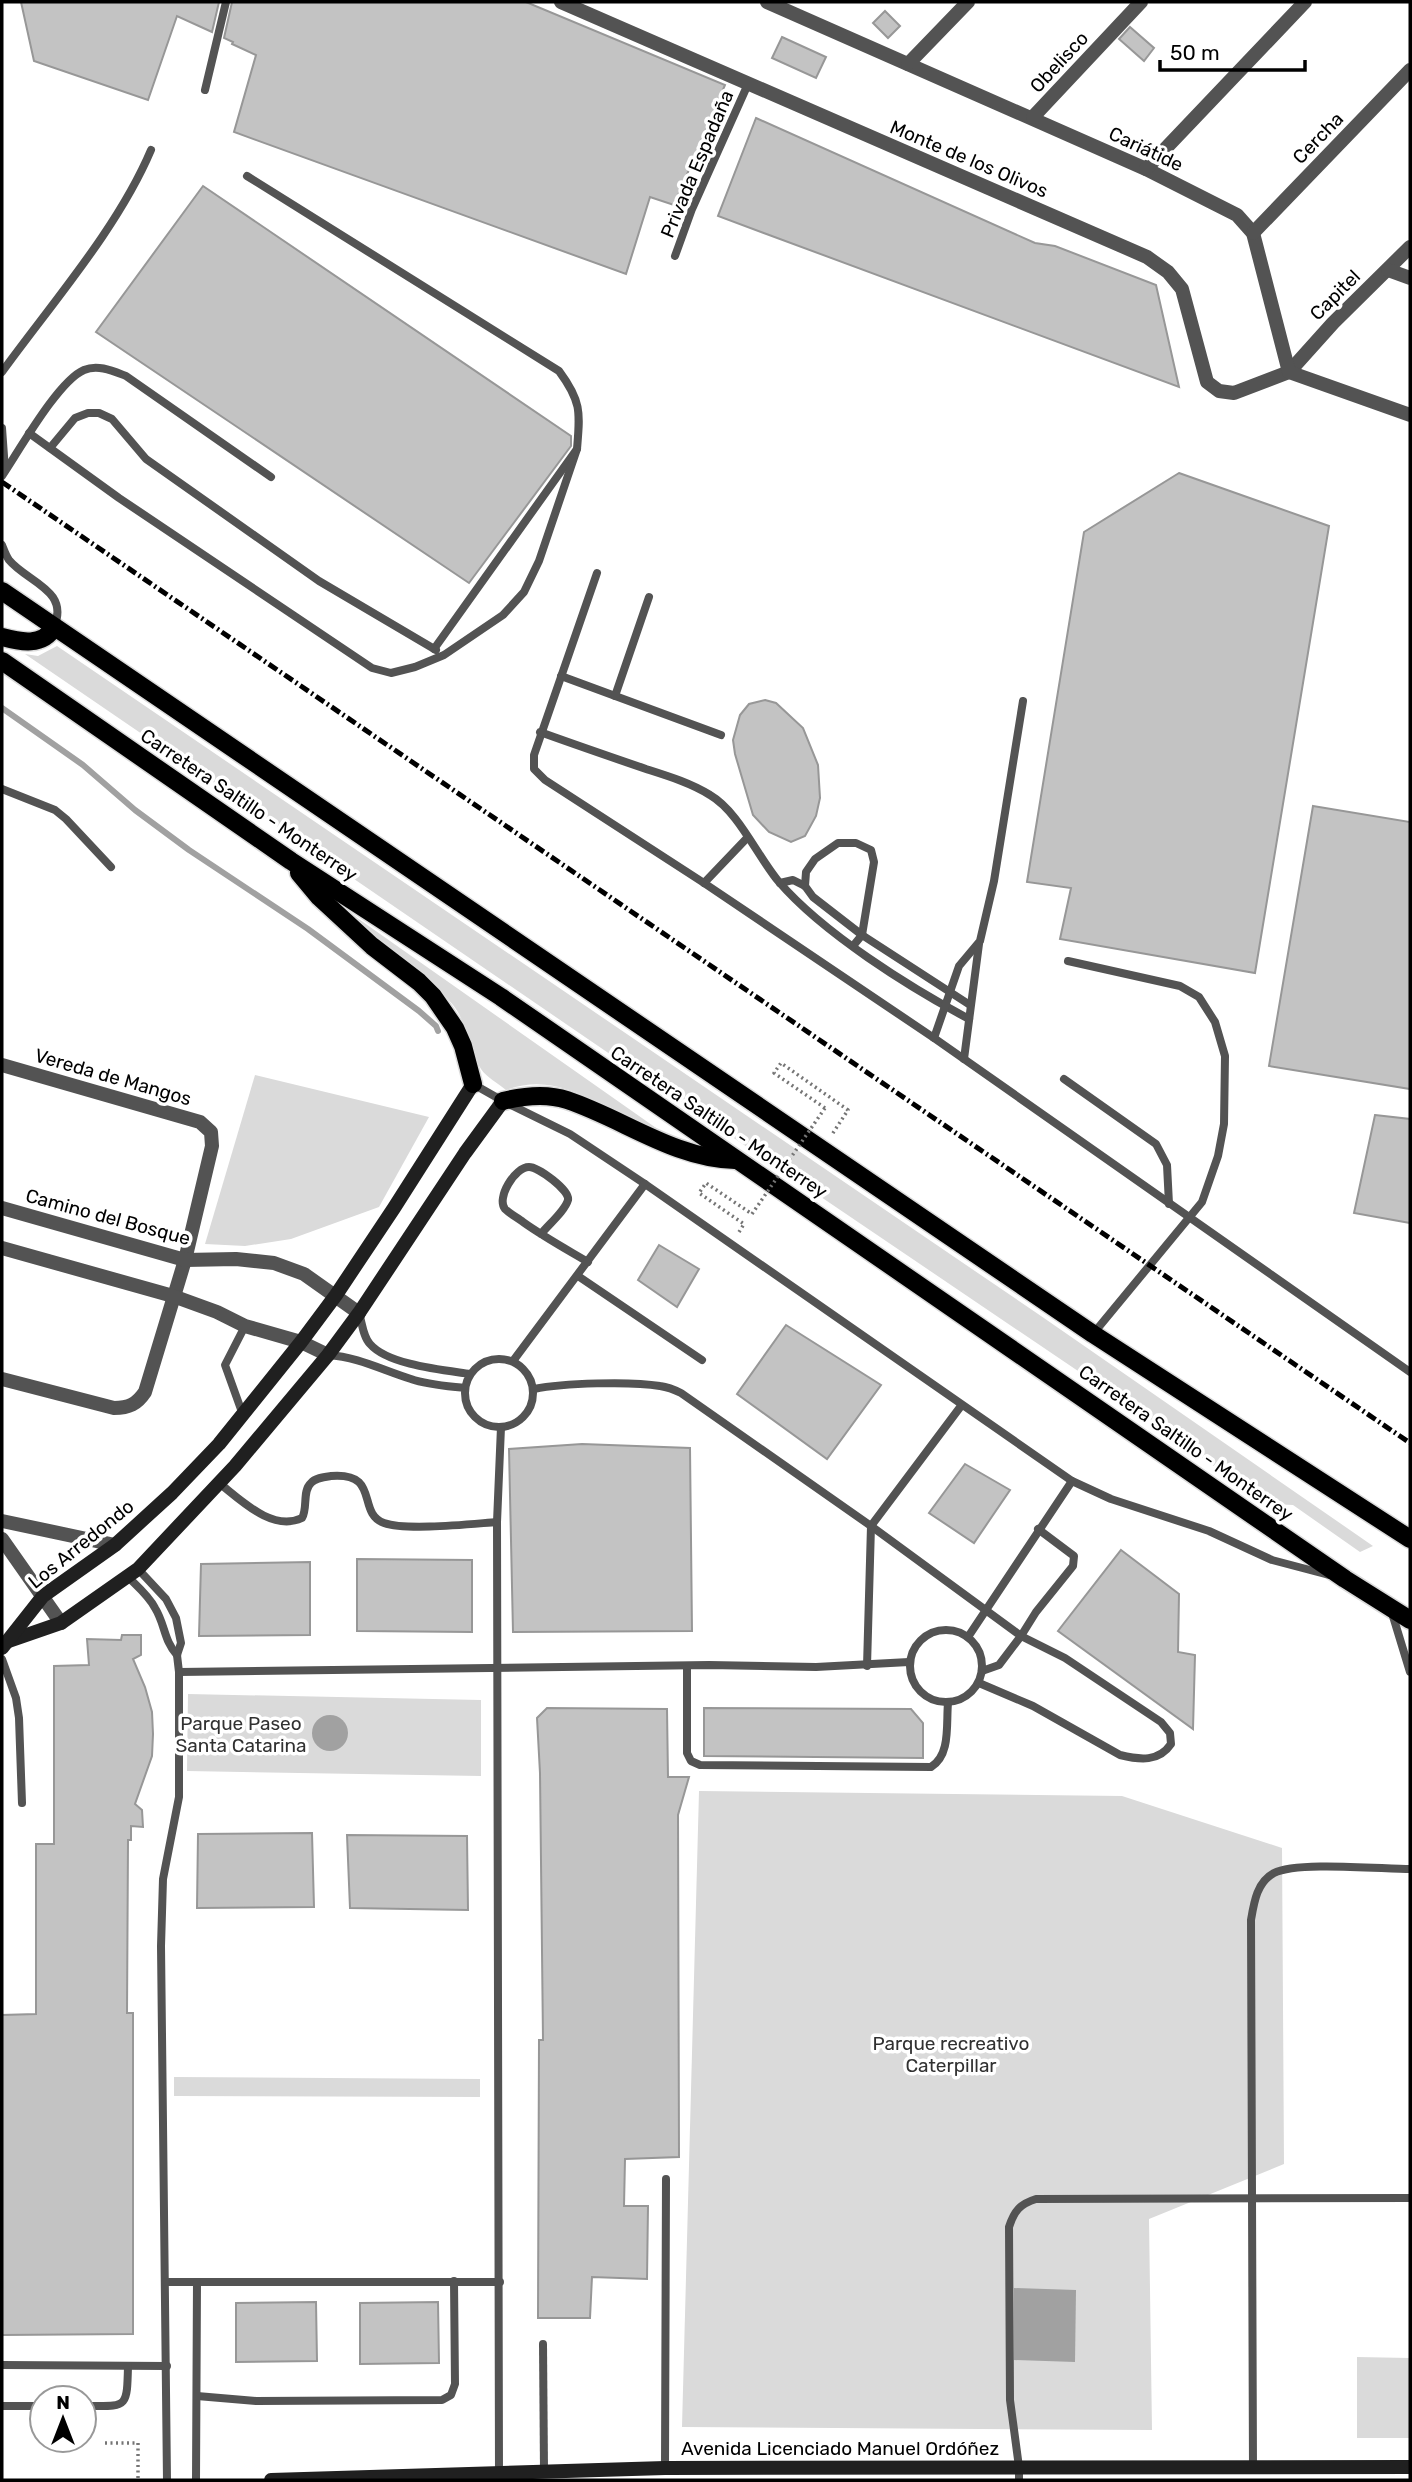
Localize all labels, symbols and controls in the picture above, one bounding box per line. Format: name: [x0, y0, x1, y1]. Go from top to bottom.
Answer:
street label: Obelisco: [1025, 27, 1093, 97]
scale bar: [1160, 28, 1305, 72]
text: 50 m: [1170, 40, 1220, 65]
street label: Privada Espadaña: [656, 87, 738, 241]
street label: Cercha: [1288, 107, 1348, 169]
street label: Monte de los Olivos: [887, 115, 1051, 203]
street label: Cariátide: [1105, 122, 1187, 176]
street label: Capitel: [1305, 265, 1365, 325]
street label: Carretera Saltillo - Monterrey: [136, 724, 362, 886]
street label: Carretera Saltillo - Monterrey: [606, 1041, 832, 1203]
street label: Vereda de Mangos: [32, 1044, 194, 1110]
street label: Camino del Bosque: [23, 1184, 193, 1250]
street label: Carretera Saltillo - Monterrey: [1074, 1360, 1298, 1526]
street label: Los Arredondo: [24, 1495, 138, 1593]
park label: Parque Paseo Santa Catarina: [175, 1712, 307, 1757]
park label: Parque recreativo Caterpillar: [873, 2032, 1029, 2077]
north arrow: [28, 2384, 98, 2454]
text: N: [56, 2391, 70, 2414]
street label: Avenida Licenciado Manuel Ordóñez: [681, 2437, 999, 2460]

